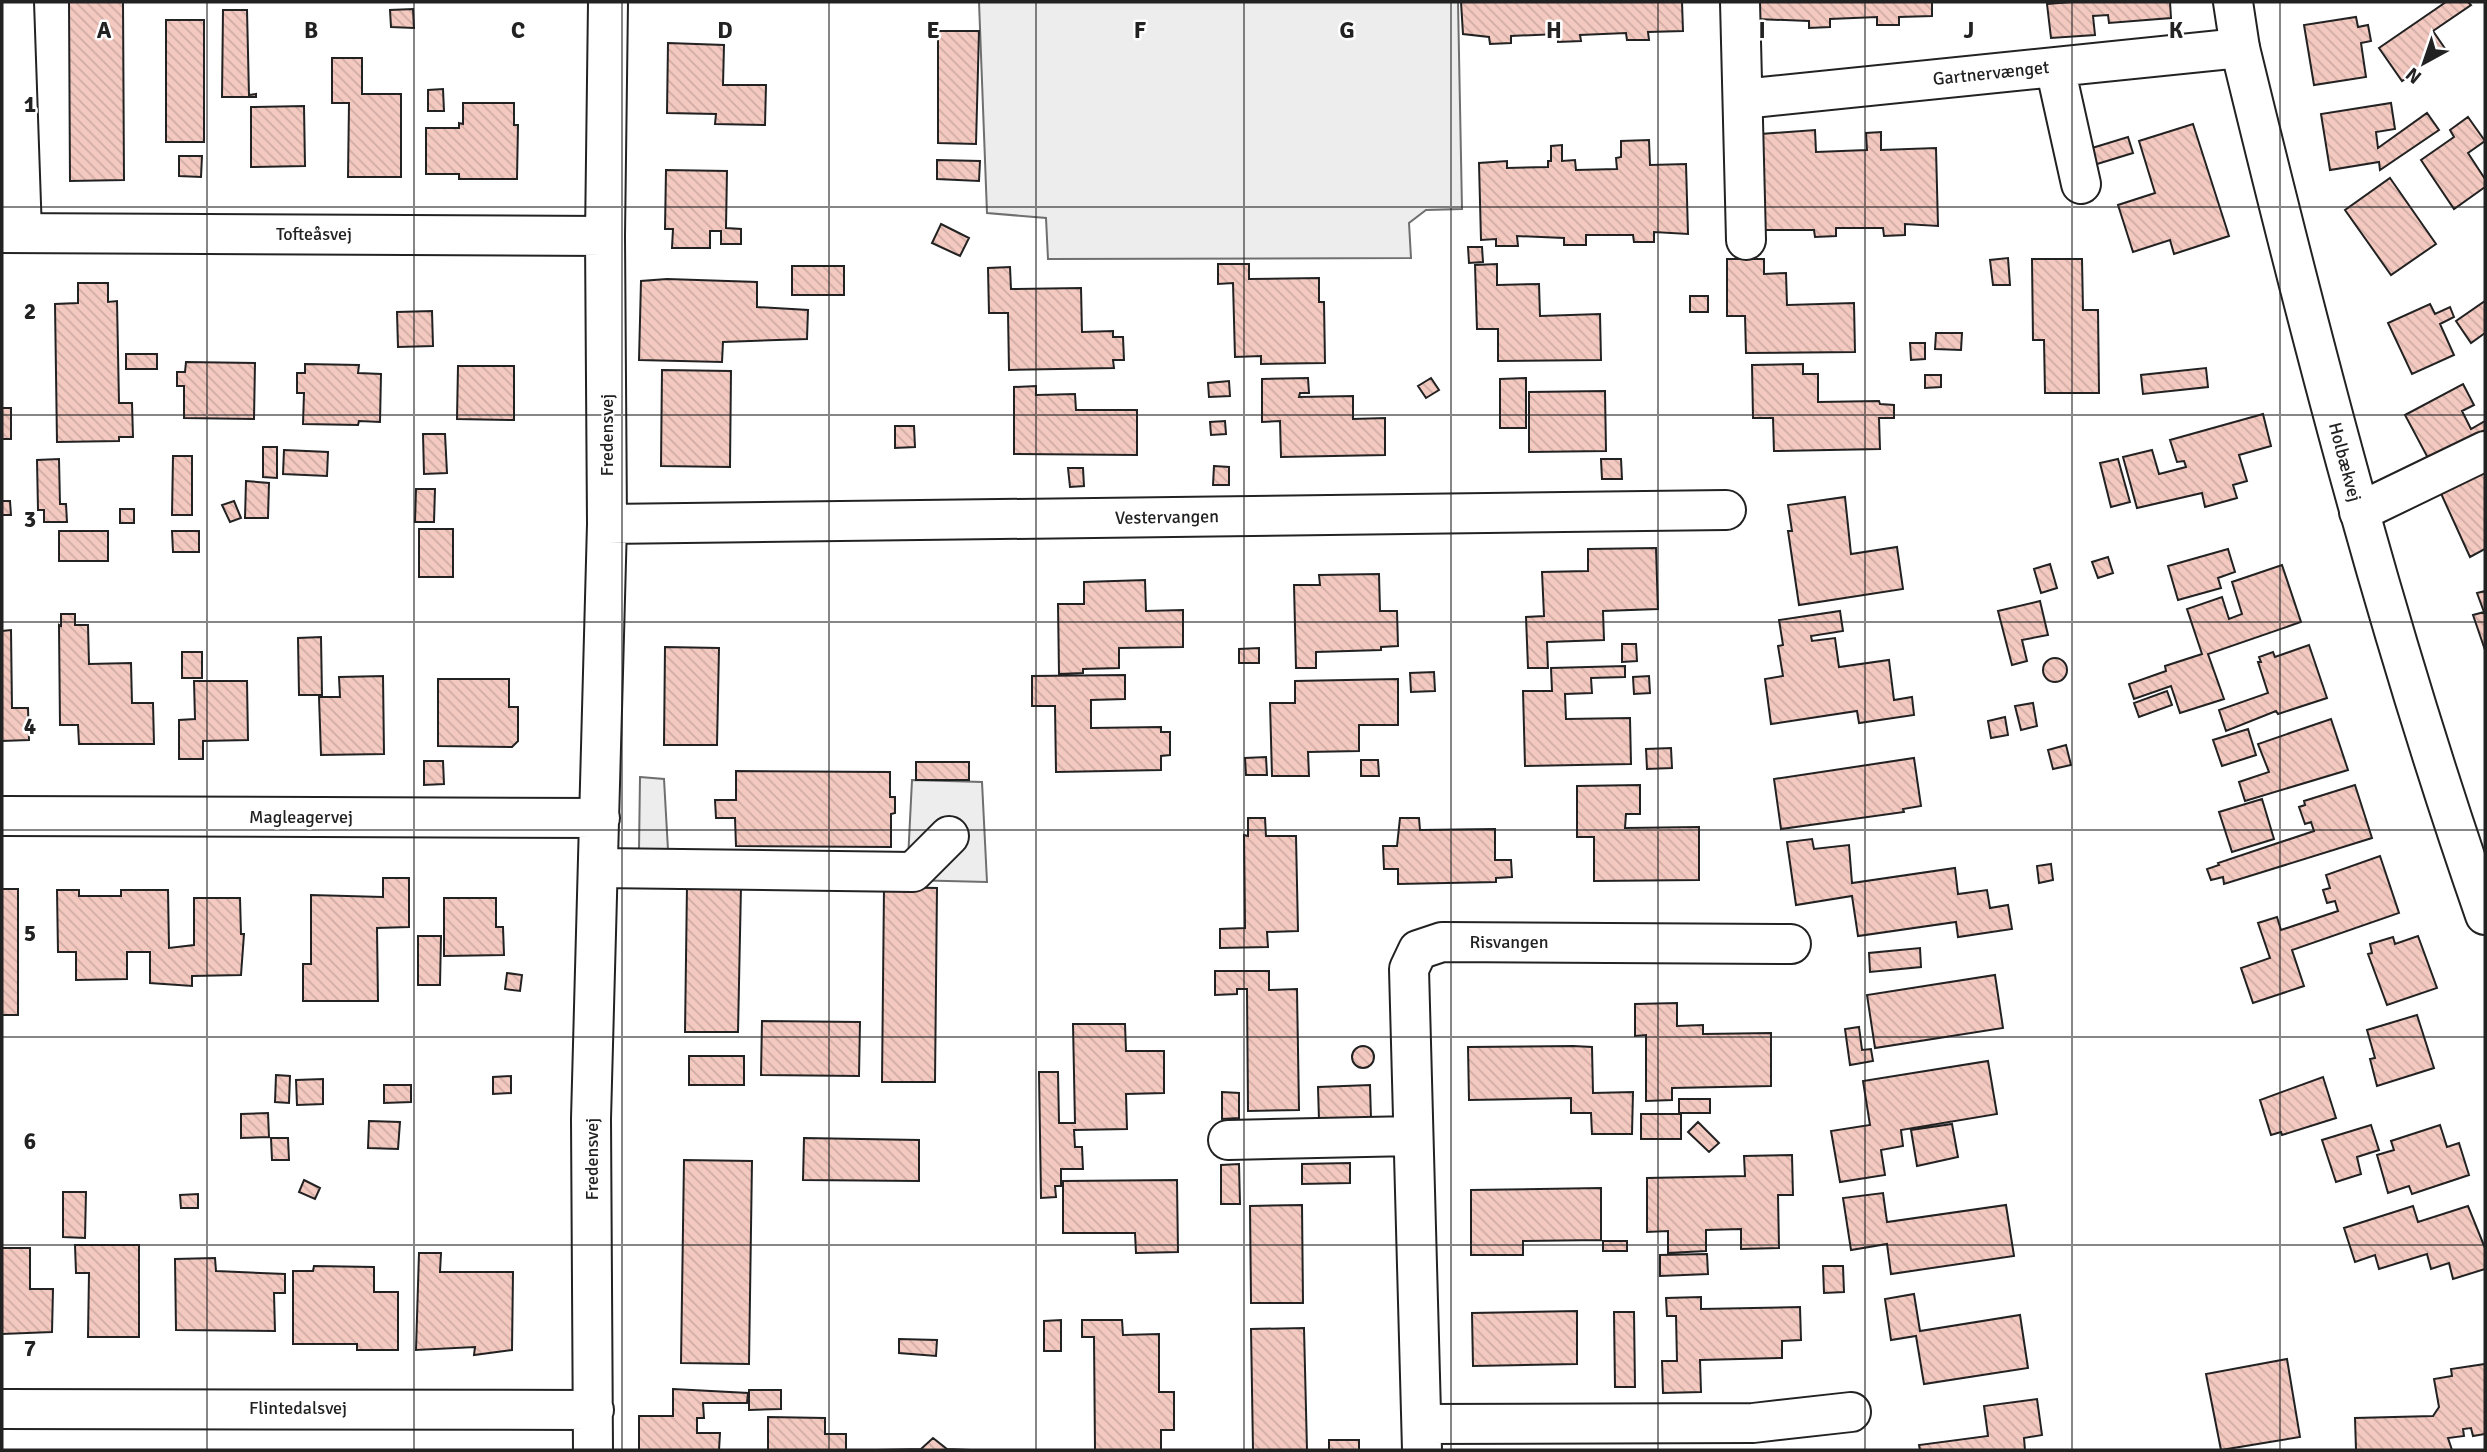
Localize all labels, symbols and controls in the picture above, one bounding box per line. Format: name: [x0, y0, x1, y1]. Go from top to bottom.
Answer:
text: A: [97, 16, 112, 45]
text: B: [304, 16, 318, 45]
text: C: [511, 16, 525, 45]
text: D: [717, 16, 733, 45]
text: E: [926, 16, 940, 45]
text: F: [1134, 16, 1146, 45]
text: G: [1339, 16, 1355, 45]
text: H: [1546, 16, 1562, 45]
text: I: [1758, 16, 1766, 45]
text: J: [1964, 16, 1974, 45]
text: K: [2169, 16, 2184, 45]
north arrow: [2389, 28, 2459, 98]
street label: Gartnervænget: [1932, 56, 2050, 90]
text: N: [2401, 62, 2426, 89]
text: 1: [24, 90, 36, 119]
street label: Tofteåsvej: [276, 223, 352, 245]
text: 2: [24, 297, 36, 326]
street label: Fredensvej: [596, 394, 618, 476]
street label: Holbækvej: [2324, 420, 2366, 504]
text: 3: [24, 505, 36, 534]
street label: Vestervangen: [1115, 505, 1219, 529]
text: 4: [24, 712, 36, 741]
street label: Magleagervej: [249, 806, 353, 828]
text: 5: [24, 919, 36, 948]
street label: Risvangen: [1470, 931, 1549, 953]
street label: Fredensvej: [581, 1118, 603, 1200]
text: 6: [24, 1127, 36, 1156]
text: 7: [24, 1334, 36, 1363]
street label: Flintedalsvej: [249, 1397, 347, 1419]

